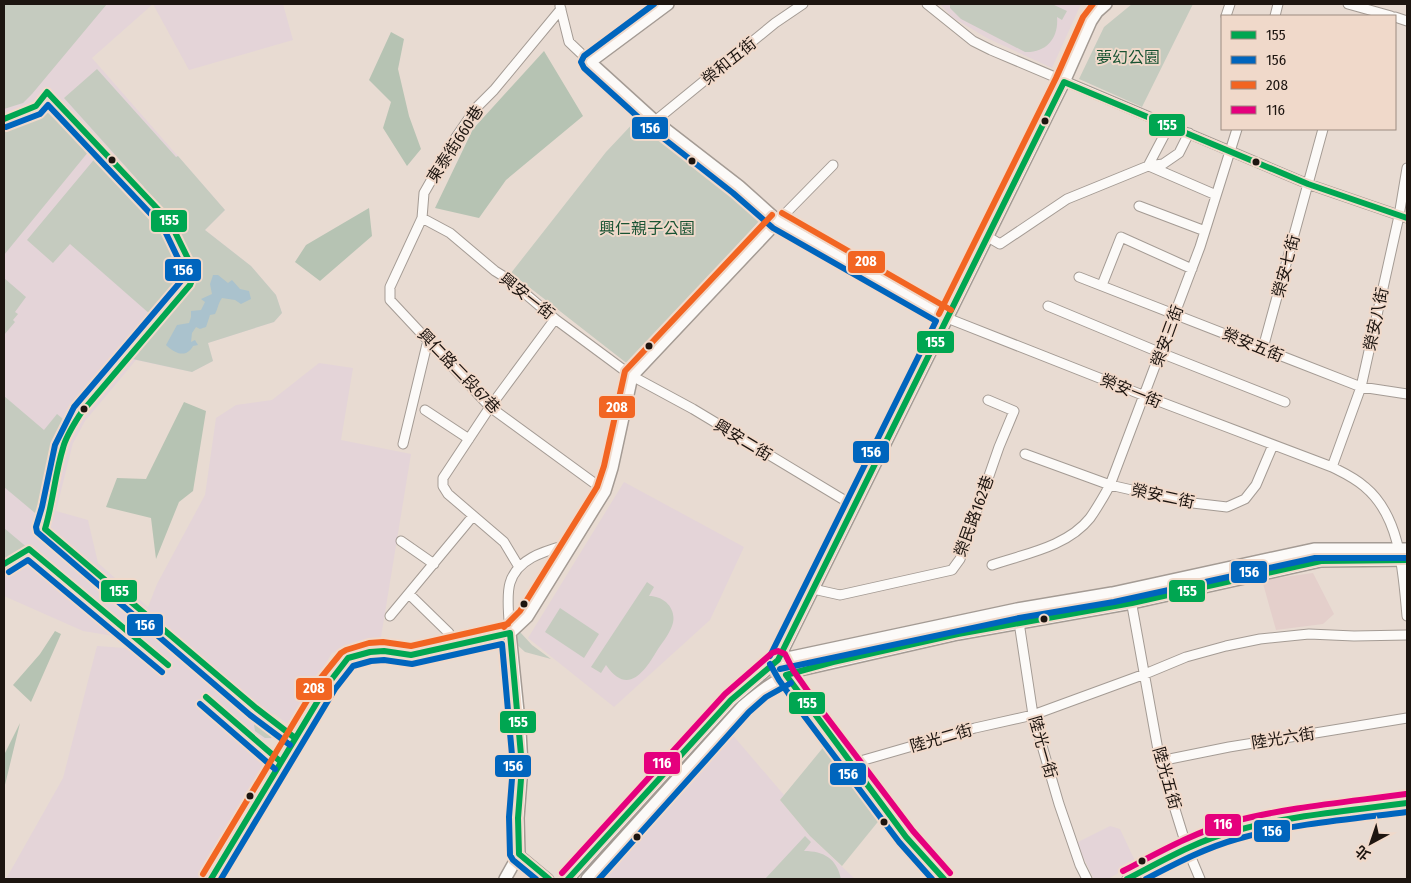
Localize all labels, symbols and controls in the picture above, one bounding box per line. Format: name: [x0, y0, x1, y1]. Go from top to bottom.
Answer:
legend: [1221, 15, 1396, 130]
text: 155: [1266, 26, 1286, 44]
street label: 榮和五街: [698, 33, 760, 89]
park label: 夢幻公園: [1096, 48, 1160, 67]
text: 156: [1266, 51, 1286, 69]
text: 208: [1266, 76, 1288, 94]
text: 116: [1266, 101, 1285, 119]
street label: 東泰街660巷: [423, 102, 487, 186]
line badge: 155: [1148, 113, 1186, 137]
line badge: 156: [631, 116, 669, 140]
unlabelled marker: [1040, 116, 1050, 126]
text: 155: [1157, 117, 1177, 134]
text: 156: [640, 120, 660, 137]
unlabelled marker: [107, 155, 117, 165]
unlabelled marker: [687, 156, 697, 166]
unlabelled marker: [1251, 157, 1261, 167]
line badge: 155: [150, 209, 188, 233]
text: 155: [159, 212, 179, 229]
park label: 興仁親子公園: [599, 219, 695, 238]
street label: 榮安七街: [1269, 233, 1303, 299]
line badge: 208: [847, 250, 886, 274]
text: 208: [854, 253, 877, 270]
line badge: 156: [164, 258, 202, 282]
text: 156: [173, 262, 193, 279]
street label: 興安一街: [496, 269, 558, 323]
street label: 榮安八街: [1360, 286, 1392, 352]
street label: 榮安三街: [1147, 303, 1187, 369]
street label: 榮安五街: [1220, 324, 1286, 366]
street label: 興仁路二段67巷: [414, 325, 504, 417]
line badge: 155: [916, 330, 955, 354]
text: 155: [925, 334, 945, 351]
unlabelled marker: [644, 341, 654, 351]
street label: 榮安一街: [1098, 370, 1164, 412]
line badge: 208: [598, 395, 636, 419]
text: 208: [605, 399, 628, 416]
unlabelled marker: [79, 404, 89, 414]
street label: 興安二街: [711, 415, 775, 465]
line badge: 156: [852, 440, 890, 464]
text: 156: [861, 444, 881, 461]
street label: 榮民路162巷: [951, 473, 997, 559]
street label: 榮安二街: [1130, 480, 1196, 512]
line badge: 156: [1230, 560, 1268, 584]
text: 156: [1239, 564, 1259, 581]
line badge: 155: [100, 579, 138, 603]
line badge: 155: [1168, 579, 1206, 603]
text: 155: [109, 583, 129, 600]
text: 155: [1177, 583, 1197, 600]
unlabelled marker: [519, 599, 529, 609]
line badge: 156: [126, 613, 164, 637]
unlabelled marker: [1039, 614, 1049, 624]
text: 156: [135, 617, 155, 634]
line badge: 208: [295, 677, 333, 701]
text: 208: [302, 680, 325, 697]
line badge: 155: [788, 691, 826, 715]
text: 155: [797, 695, 817, 712]
line badge: 155: [499, 710, 537, 734]
text: 155: [508, 714, 528, 731]
street label: 陸光一街: [1025, 714, 1061, 780]
street label: 陸光二街: [908, 720, 974, 756]
street label: 陸光六街: [1250, 724, 1316, 752]
street label: 陸光五街: [1149, 745, 1185, 811]
line badge: 116: [643, 751, 681, 775]
line badge: 156: [494, 754, 532, 778]
text: 116: [653, 755, 671, 772]
text: 156: [503, 758, 523, 775]
line badge: 156: [829, 762, 867, 786]
text: 156: [838, 766, 858, 783]
unlabelled marker: [245, 791, 255, 801]
line badge: 116: [1204, 813, 1242, 837]
text: 116: [1214, 816, 1232, 833]
unlabelled marker: [879, 817, 889, 827]
north arrow: [1346, 818, 1396, 868]
line badge: 156: [1253, 819, 1291, 843]
text: 156: [1262, 823, 1282, 840]
unlabelled marker: [632, 832, 642, 842]
text: 北: [1352, 842, 1374, 864]
unlabelled marker: [1137, 856, 1147, 866]

